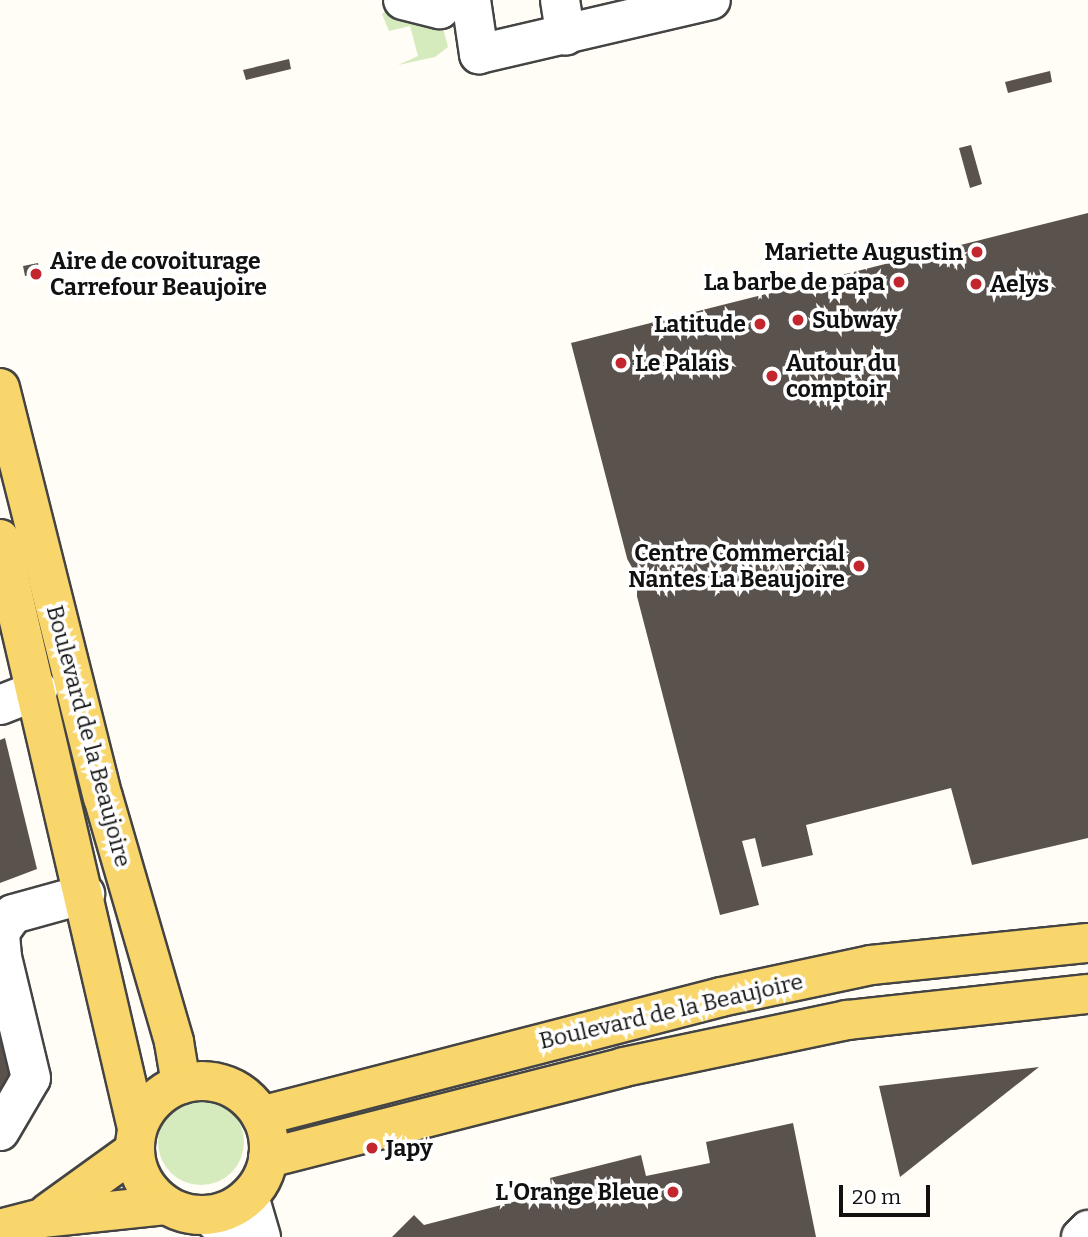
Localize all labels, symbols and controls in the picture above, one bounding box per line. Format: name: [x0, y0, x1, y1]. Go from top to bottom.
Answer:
place label: Mariette Augustin: [765, 238, 963, 266]
marker: Mariette Augustin: [969, 244, 985, 260]
place label: Aire de covoiturage Carrefour Beaujoire: [50, 247, 267, 301]
marker: Aire de covoiturage Carrefour Beaujoire: [28, 266, 44, 282]
place label: La barbe de papa: [704, 268, 885, 296]
place label: Aelys: [990, 270, 1049, 298]
marker: La barbe de papa: [891, 274, 907, 290]
marker: Aelys: [968, 276, 984, 292]
place label: Subway: [812, 306, 897, 334]
place label: Latitude: [654, 310, 746, 338]
marker: Subway: [790, 312, 806, 328]
marker: Latitude: [752, 316, 768, 332]
place label: Le Palais: [635, 349, 729, 377]
place label: Autour du comptoir: [786, 349, 896, 403]
marker: Le Palais: [613, 355, 629, 371]
marker: Autour du comptoir: [764, 368, 780, 384]
place label: Centre Commercial Nantes La Beaujoire: [628, 539, 845, 593]
marker: Centre Commercial Nantes La Beaujoire: [851, 558, 867, 574]
street label: Boulevard de la Beaujoire: [41, 602, 137, 870]
street label: Boulevard de la Beaujoire: [536, 967, 806, 1055]
place label: Japy: [386, 1134, 433, 1162]
marker: Japy: [364, 1140, 380, 1156]
scale bar: [843, 1170, 934, 1214]
place label: L'Orange Bleue: [495, 1178, 659, 1206]
marker: L'Orange Bleue: [665, 1184, 681, 1200]
text: 20 m: [852, 1184, 901, 1210]

